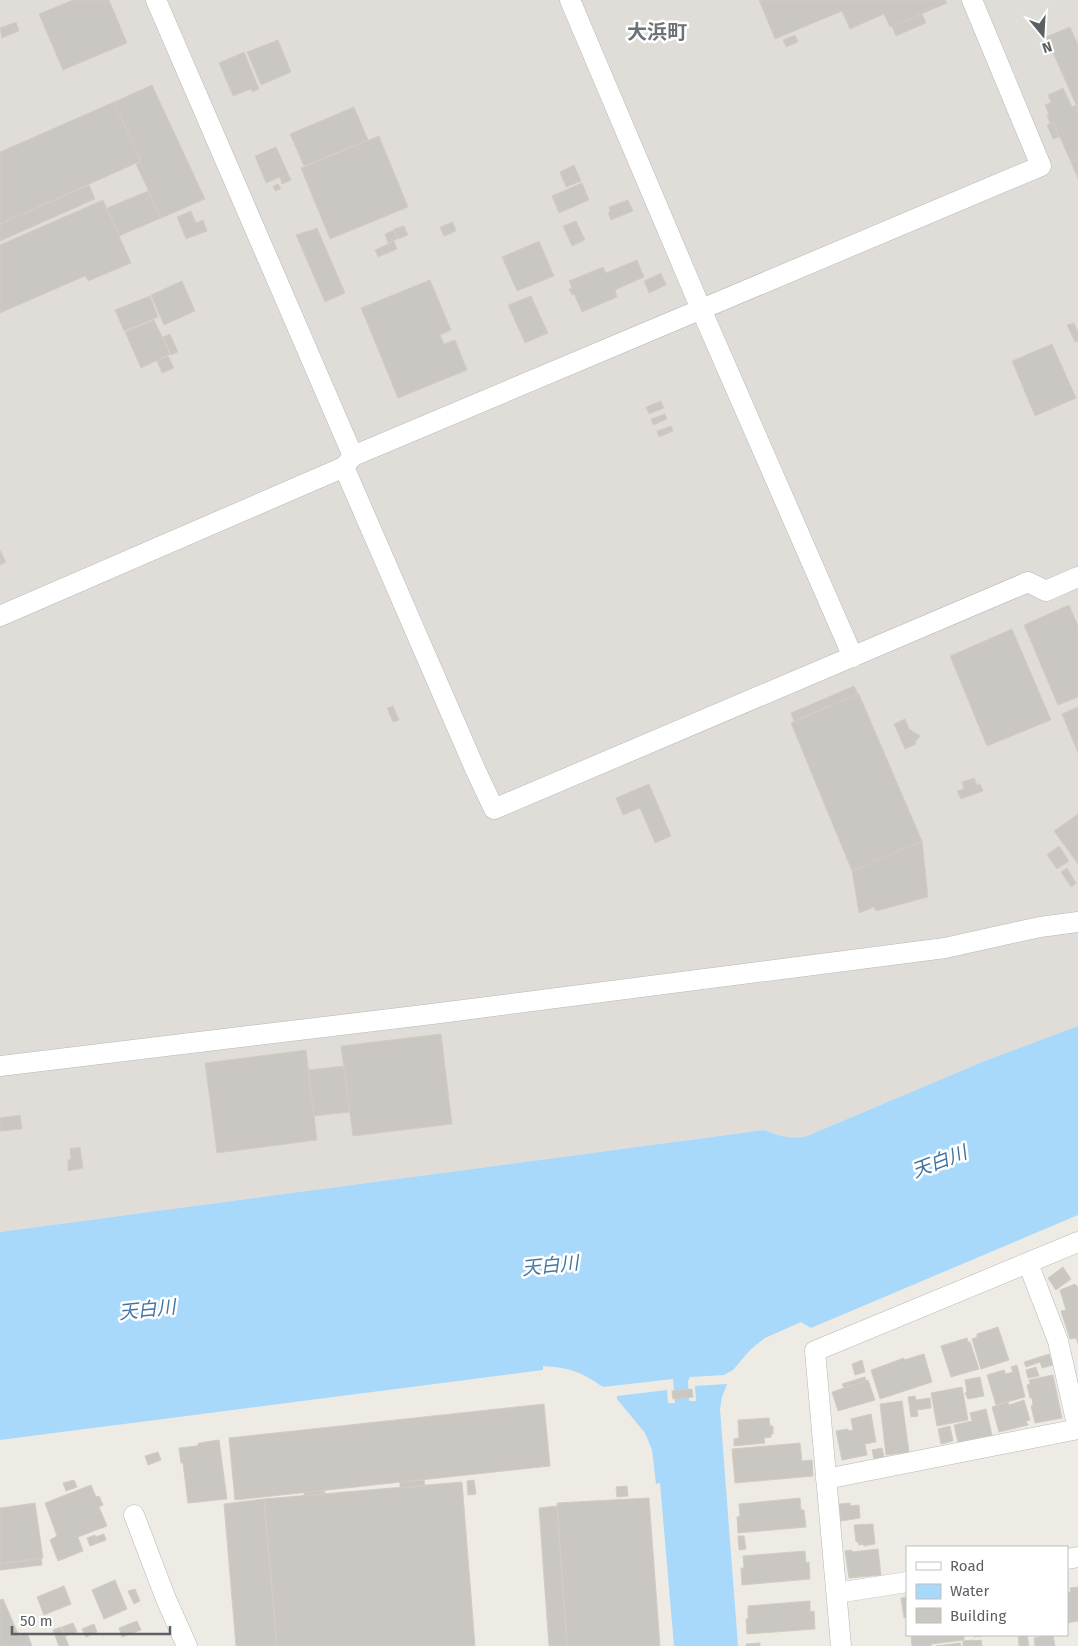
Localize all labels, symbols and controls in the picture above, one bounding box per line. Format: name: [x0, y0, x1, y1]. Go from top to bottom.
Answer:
north arrow: [1018, 10, 1068, 60]
district label: 大浜町: [627, 20, 687, 44]
text: N: [1040, 37, 1054, 56]
water label: 天白川: [908, 1140, 972, 1182]
water label: 天白川: [520, 1251, 582, 1280]
water label: 天白川: [117, 1295, 179, 1324]
legend: [906, 1546, 1068, 1636]
text: Road: [950, 1557, 985, 1575]
text: Water: [950, 1582, 989, 1600]
scale bar: [12, 1604, 170, 1636]
text: Building: [950, 1607, 1006, 1625]
text: 50 m: [20, 1612, 53, 1630]

